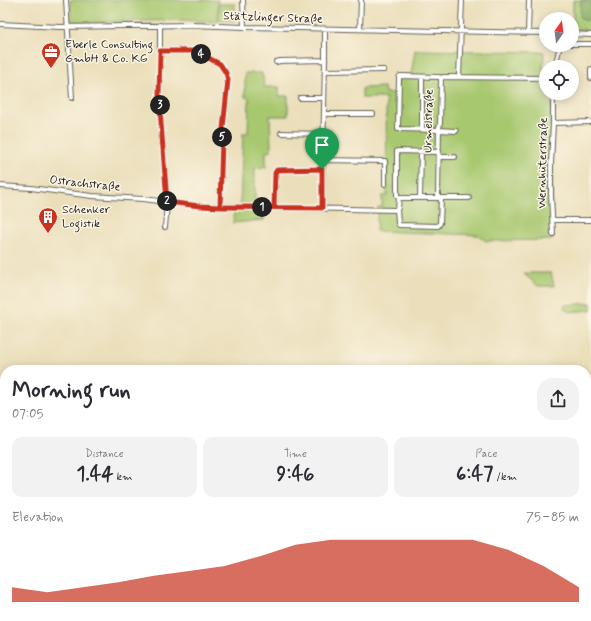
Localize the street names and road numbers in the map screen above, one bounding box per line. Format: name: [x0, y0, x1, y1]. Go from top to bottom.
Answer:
street label: Stätzlinger Straße: [223, 8, 323, 29]
street label: Urmelstraße: [420, 89, 438, 153]
street label: Wernhüterstraße: [534, 117, 552, 209]
street label: Ostrachstraße: [49, 172, 121, 196]

